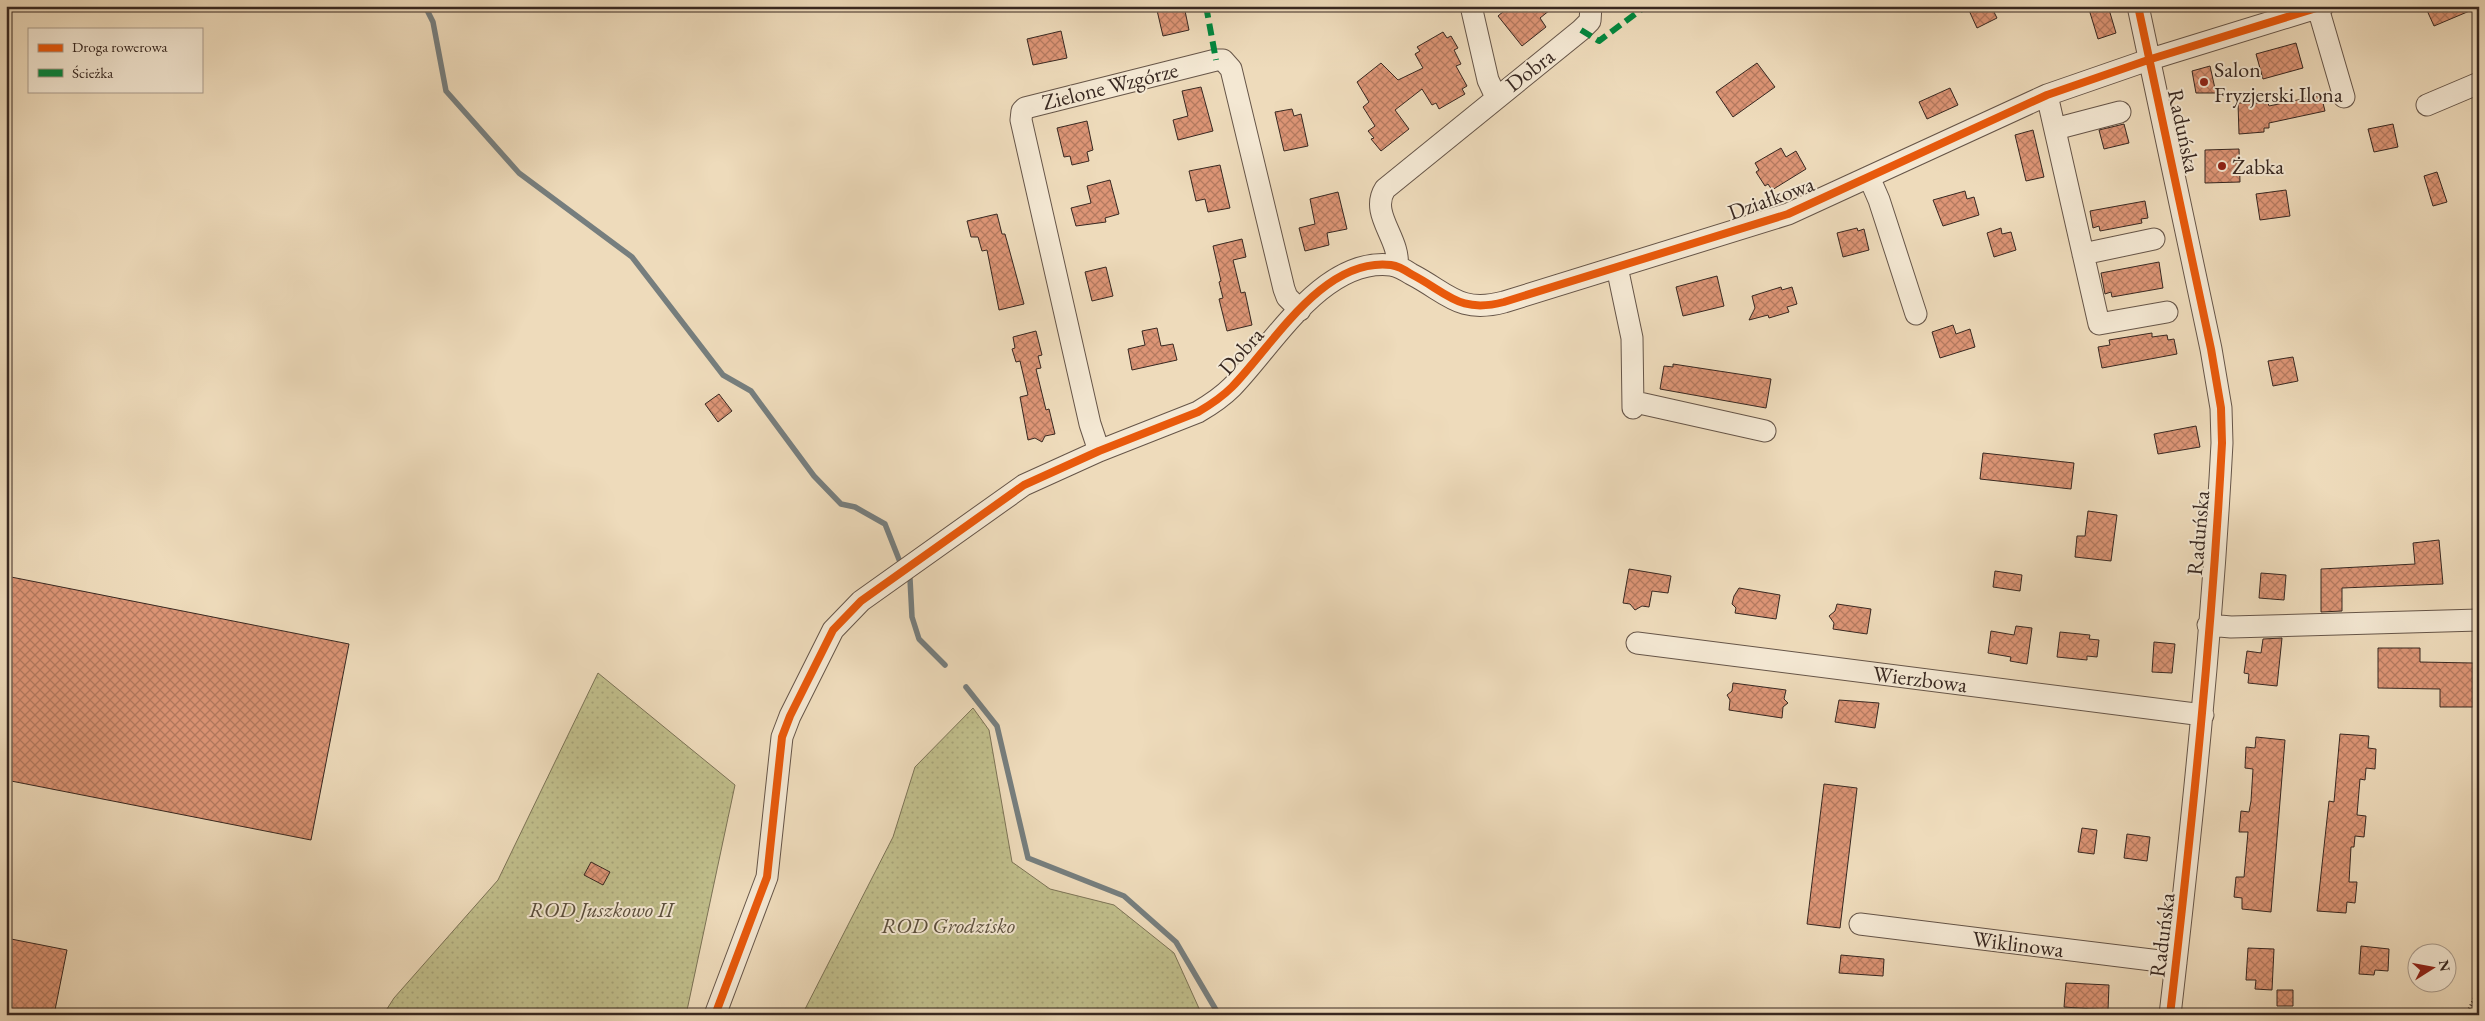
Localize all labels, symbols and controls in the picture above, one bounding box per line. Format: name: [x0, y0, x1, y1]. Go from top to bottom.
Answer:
legend: [28, 28, 202, 92]
text: Droga rowerowa: [72, 37, 167, 56]
street label: Dobra: [1499, 42, 1561, 98]
street label: Zielone Wzgórze: [1039, 55, 1181, 117]
place label: Salon Fryzjerski Ilona: [2214, 55, 2343, 109]
text: Ścieżka: [72, 63, 113, 82]
marker: Salon Fryzjerski Ilona: [2198, 76, 2210, 88]
street label: Raduńska: [2161, 86, 2207, 176]
place label: Żabka: [2232, 152, 2284, 181]
marker: Żabka: [2216, 160, 2228, 172]
street label: Działkowa: [1724, 169, 1818, 227]
street label: Dobra: [1212, 321, 1270, 381]
street label: Raduńska: [2180, 489, 2216, 577]
street label: Wierzbowa: [1871, 659, 1969, 699]
street label: Raduńska: [2142, 891, 2182, 979]
park label: ROD Juszkowo II: [529, 895, 675, 924]
park label: ROD Grodzisko: [881, 911, 1015, 940]
street label: Wiklinowa: [1971, 924, 2066, 964]
north arrow: [2408, 944, 2458, 994]
text: N: [2435, 958, 2455, 973]

